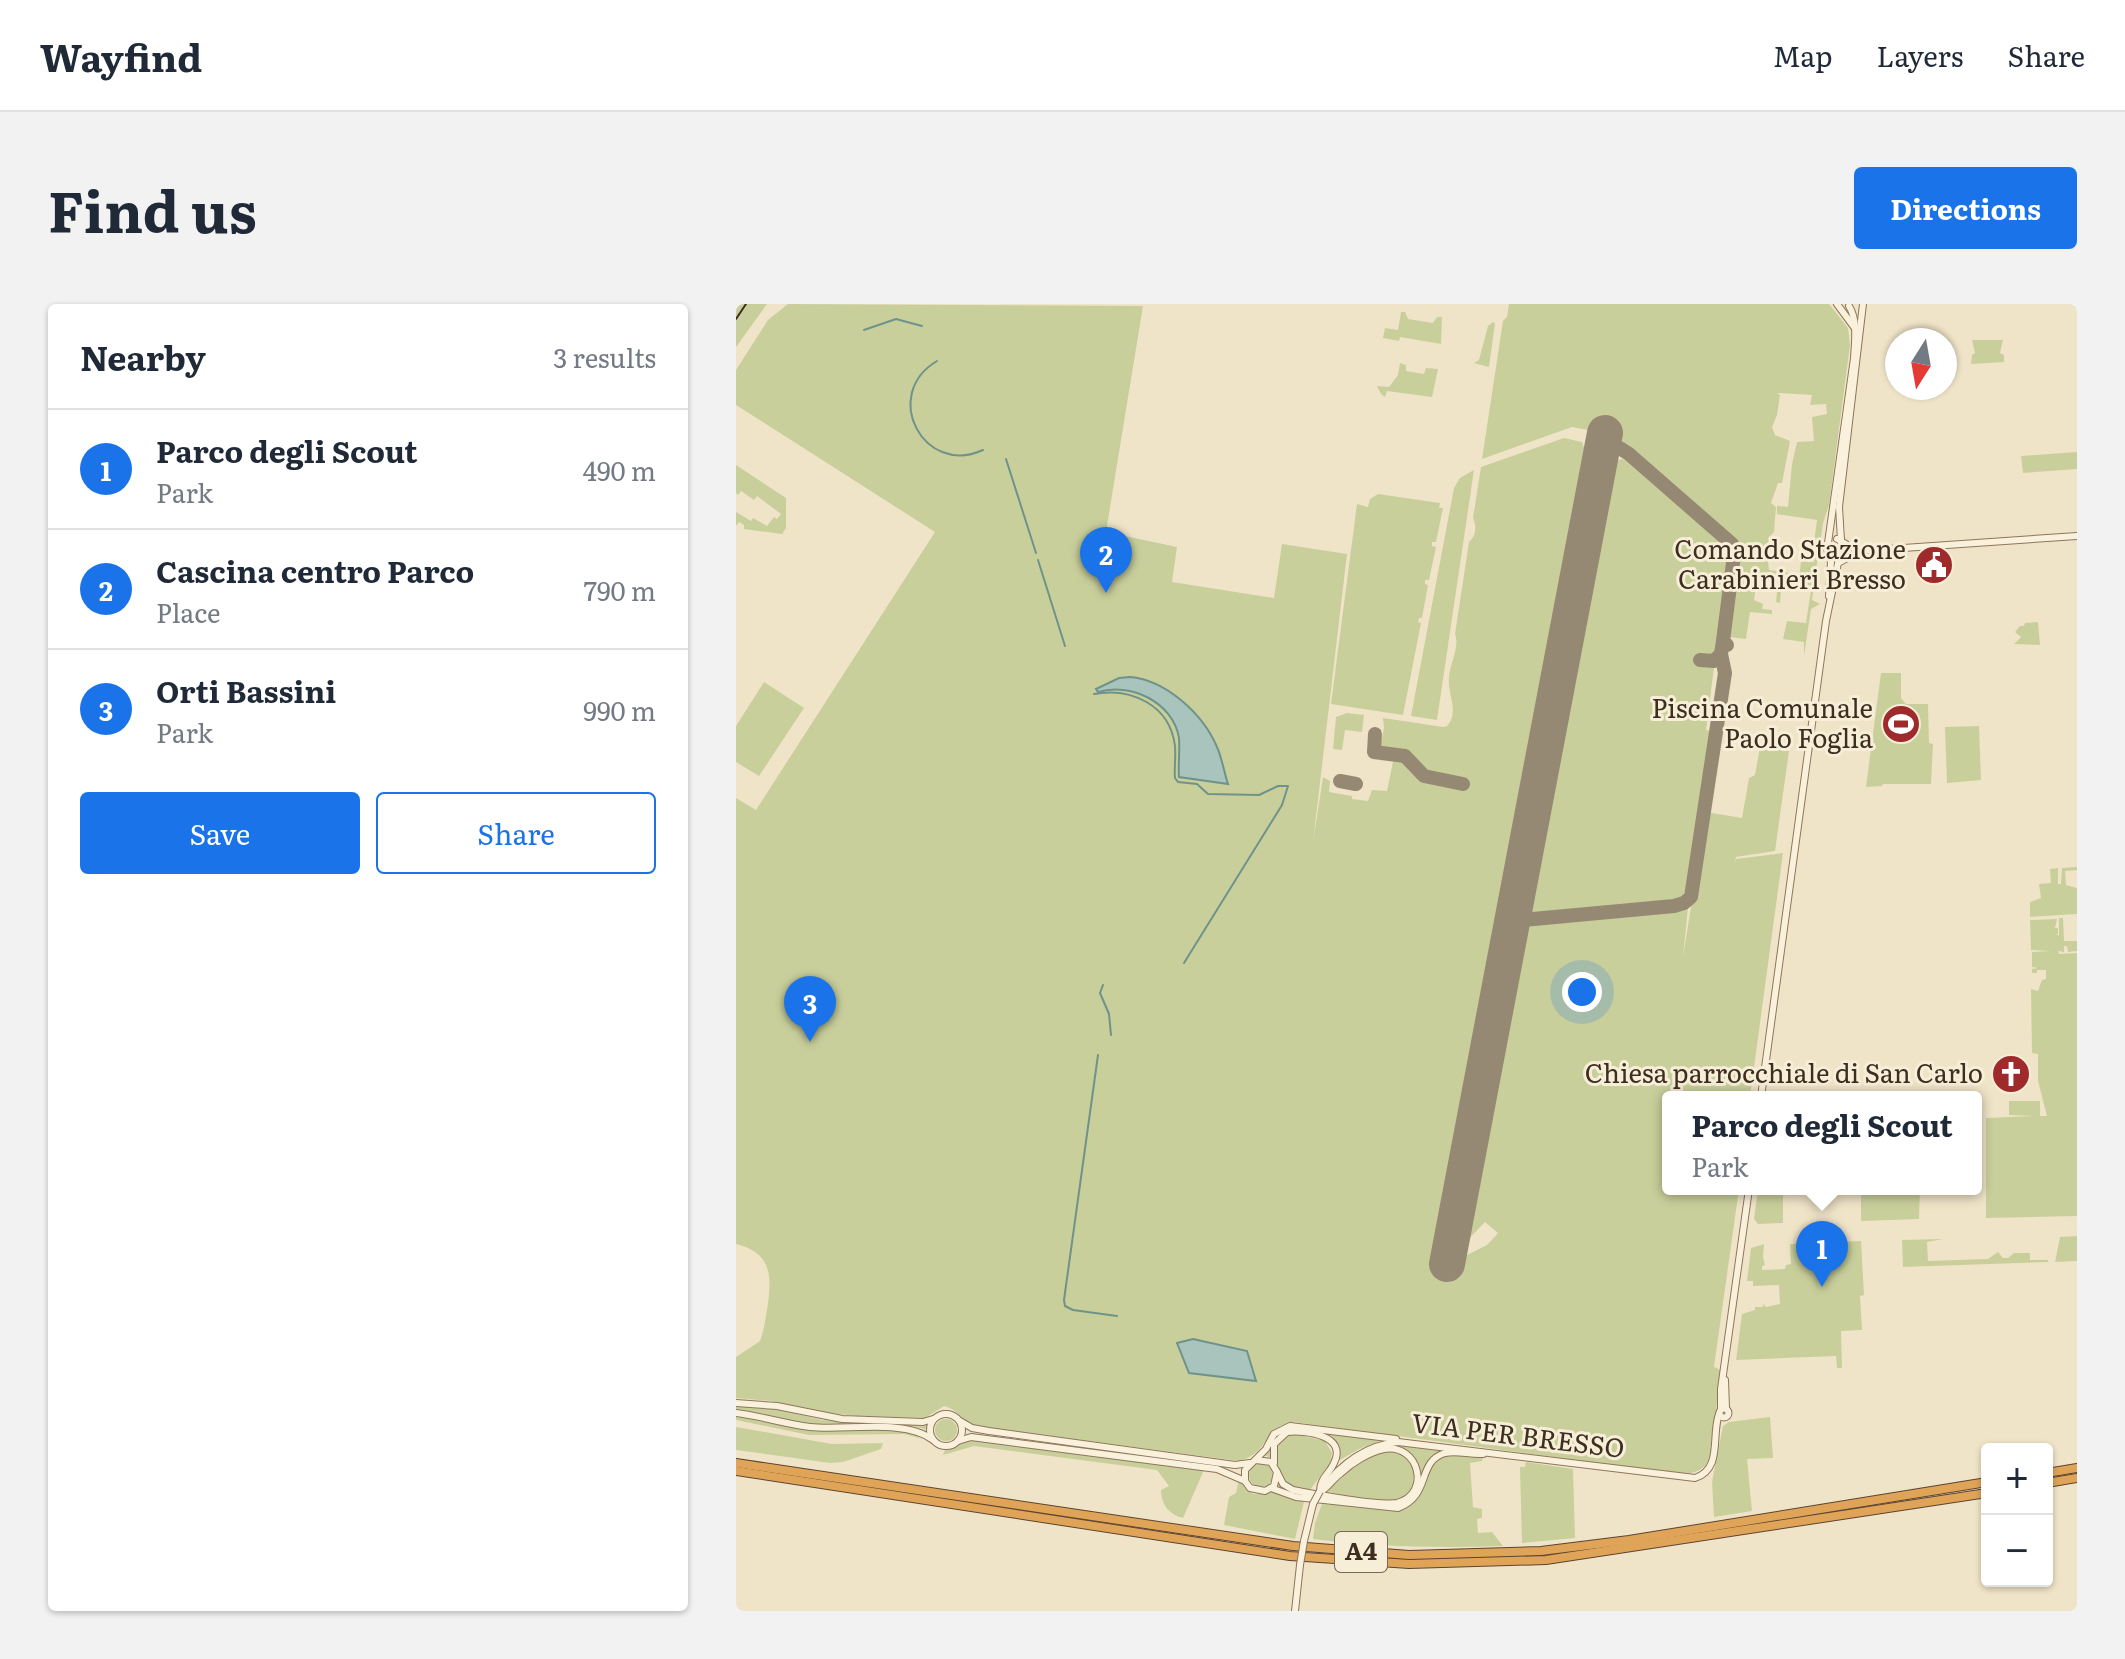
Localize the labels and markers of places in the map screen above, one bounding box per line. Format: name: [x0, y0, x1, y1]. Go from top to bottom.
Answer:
pin: 2: [1080, 527, 1132, 593]
place label: Comando Stazione Carabinieri Bresso: [1674, 528, 1906, 597]
public building icon: Comando Stazione Carabinieri Bresso: [1913, 544, 1955, 586]
place label: Piscina Comunale Paolo Foglia: [1652, 687, 1873, 756]
sports icon: Piscina Comunale Paolo Foglia: [1880, 703, 1922, 745]
pin: 3: [784, 976, 836, 1042]
place label: Chiesa parrocchiale di San Carlo: [1585, 1052, 1983, 1091]
church icon: Chiesa parrocchiale di San Carlo: [1990, 1053, 2032, 1095]
pin: 1: [1796, 1221, 1848, 1287]

